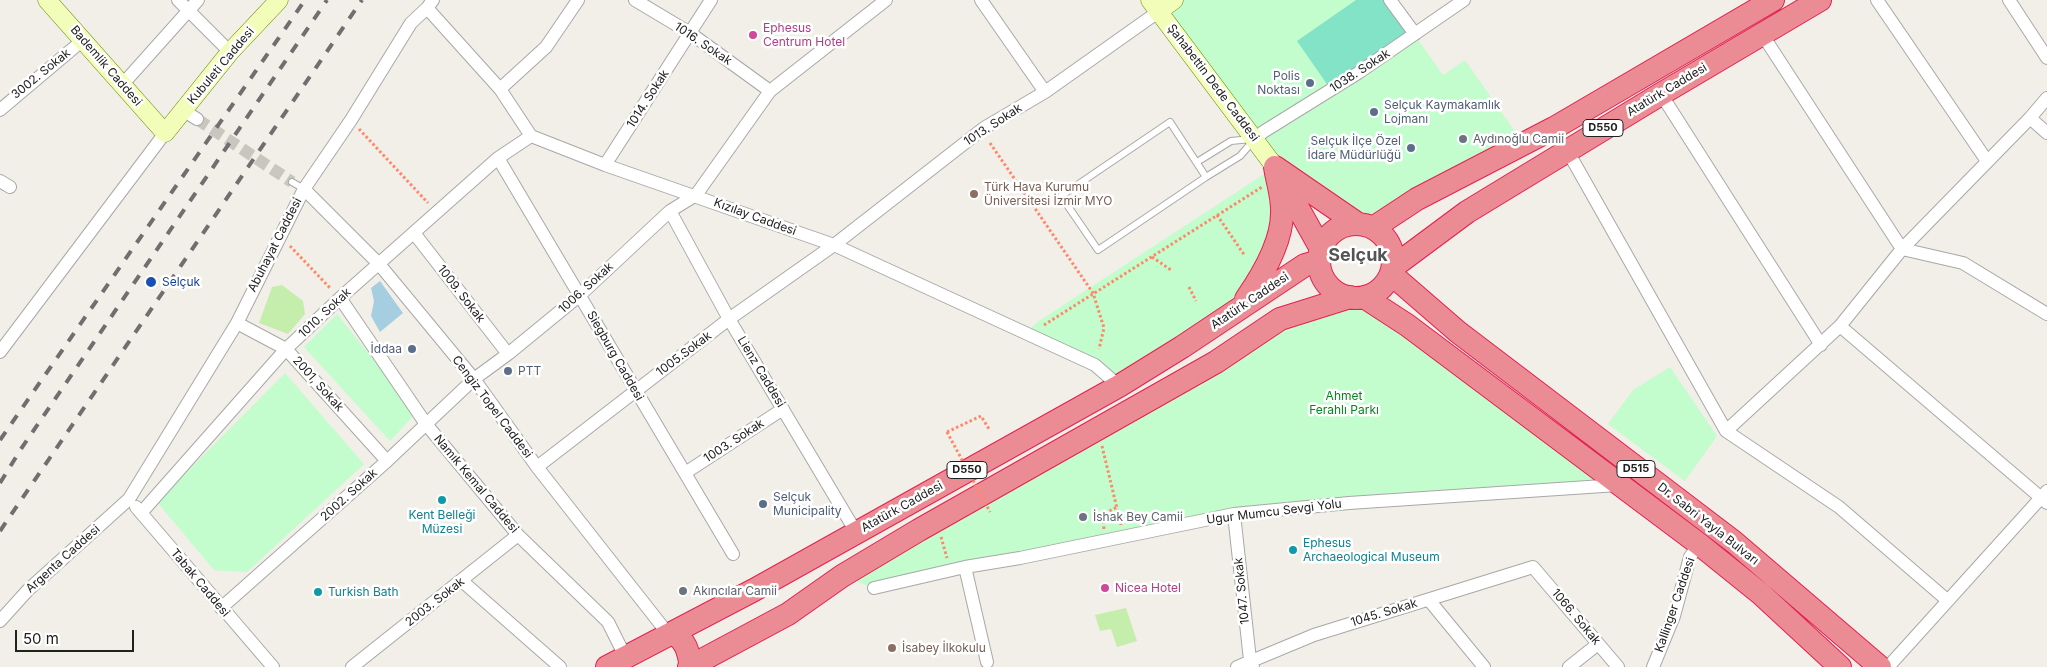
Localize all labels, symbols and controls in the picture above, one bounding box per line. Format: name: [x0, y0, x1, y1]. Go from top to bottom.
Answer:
street label: 1016. Sokak: [672, 20, 734, 68]
place label: Ephesus Centrum Hotel: [763, 21, 845, 49]
street label: Şahabettin Dede Caddesi: [1164, 21, 1262, 145]
street label: Bademlik Caddesi: [67, 23, 145, 109]
street label: Kubuleti Caddesi: [185, 25, 257, 107]
marker: Ephesus Centrum Hotel: [747, 29, 759, 41]
street label: 3002. Sokak: [9, 46, 73, 102]
street label: 1038. Sokak: [1327, 46, 1393, 96]
street label: Atatürk Caddesi: [1624, 60, 1710, 120]
street label: 1014. Sokak: [624, 67, 672, 131]
place label: Polis Noktası: [1257, 69, 1300, 97]
marker: Polis Noktası: [1304, 77, 1316, 89]
place label: Selçuk Kaymakamlık Lojmanı: [1384, 98, 1500, 126]
street label: 1013. Sokak: [961, 101, 1025, 149]
marker: Selçuk Kaymakamlık Lojmanı: [1368, 106, 1380, 118]
road number: D550: [1583, 120, 1623, 136]
place label: Aydınoğlu Camii: [1473, 132, 1564, 146]
marker: Aydınoğlu Camii: [1457, 133, 1469, 145]
place label: Selçuk İlçe Özel İdare Müdürlüğü: [1307, 134, 1401, 162]
marker: Selçuk İlçe Özel İdare Müdürlüğü: [1405, 142, 1417, 154]
place label: Türk Hava Kurumu Üniversitesi İzmir MYO: [984, 180, 1113, 208]
marker: Türk Hava Kurumu Üniversitesi İzmir MYO: [968, 188, 980, 200]
street label: Kızılay Caddesi: [712, 195, 798, 239]
street label: Abuhayat Caddesi: [245, 196, 305, 294]
district label: Selçuk: [1328, 245, 1388, 267]
street label: 1006. Sokak: [556, 260, 616, 316]
street label: 1009. Sokak: [434, 262, 488, 326]
street label: Atatürk Caddesi: [1208, 270, 1292, 332]
marker: Selçuk: [144, 275, 158, 289]
place label: Selçuk: [162, 275, 200, 289]
street label: 1010. Sokak: [296, 285, 354, 341]
street label: Siegburg Caddesi: [584, 309, 646, 403]
street label: 1005.Sokak: [654, 329, 714, 379]
street label: Lienz Caddesi: [734, 334, 788, 410]
place label: İddaa: [371, 342, 402, 356]
marker: İddaa: [406, 343, 418, 355]
street label: Cengiz Topel Caddesi: [449, 353, 535, 461]
street label: 2001, Sokak: [290, 354, 346, 414]
place label: PTT: [518, 364, 541, 378]
marker: PTT: [502, 365, 514, 377]
park label: Ahmet Ferahlı Parkı: [1309, 389, 1379, 417]
street label: 1003. Sokak: [701, 416, 767, 466]
street label: Namık Kemal Caddesi: [431, 432, 521, 536]
road number: D515: [1617, 460, 1655, 478]
road number: D550: [947, 462, 987, 478]
street label: 2002. Sokak: [318, 466, 380, 524]
street label: Atatürk Caddesi: [859, 479, 945, 535]
street label: Dr. Sabri Yayla Bulvarı: [1654, 480, 1762, 568]
place label: Selçuk Municipality: [773, 490, 842, 518]
marker: Kent Belleği Müzesi: [436, 494, 448, 506]
street label: Ugur Mumcu Sevgi Yolu: [1206, 497, 1342, 527]
marker: Selçuk Municipality: [757, 498, 769, 510]
place label: Kent Belleği Müzesi: [409, 508, 475, 536]
place label: İshak Bey Camii: [1093, 510, 1183, 524]
marker: İshak Bey Camii: [1077, 511, 1089, 523]
street label: Argenta Caddesi: [23, 522, 103, 596]
place label: Ephesus Archaeological Museum: [1303, 536, 1440, 564]
marker: Ephesus Archaeological Museum: [1287, 544, 1299, 556]
street label: Tabak Caddesi: [167, 546, 233, 620]
street label: Kallinger Caddesi: [1652, 556, 1698, 654]
street label: 1047. Sokak: [1231, 557, 1253, 625]
street label: 2003. Sokak: [402, 574, 468, 630]
place label: Nicea Hotel: [1115, 581, 1181, 595]
marker: Nicea Hotel: [1099, 582, 1111, 594]
place label: Akıncılar Camii: [693, 584, 777, 598]
place label: Turkish Bath: [328, 585, 399, 599]
marker: Akıncılar Camii: [677, 585, 689, 597]
marker: Turkish Bath: [312, 586, 324, 598]
street label: 1066. Sokak: [1548, 586, 1604, 648]
street label: 1045. Sokak: [1349, 596, 1419, 630]
scale bar: [18, 620, 136, 652]
text: 50 m: [23, 629, 59, 648]
place label: İsabey İlkokulu: [902, 641, 986, 655]
marker: İsabey İlkokulu: [886, 642, 898, 654]

